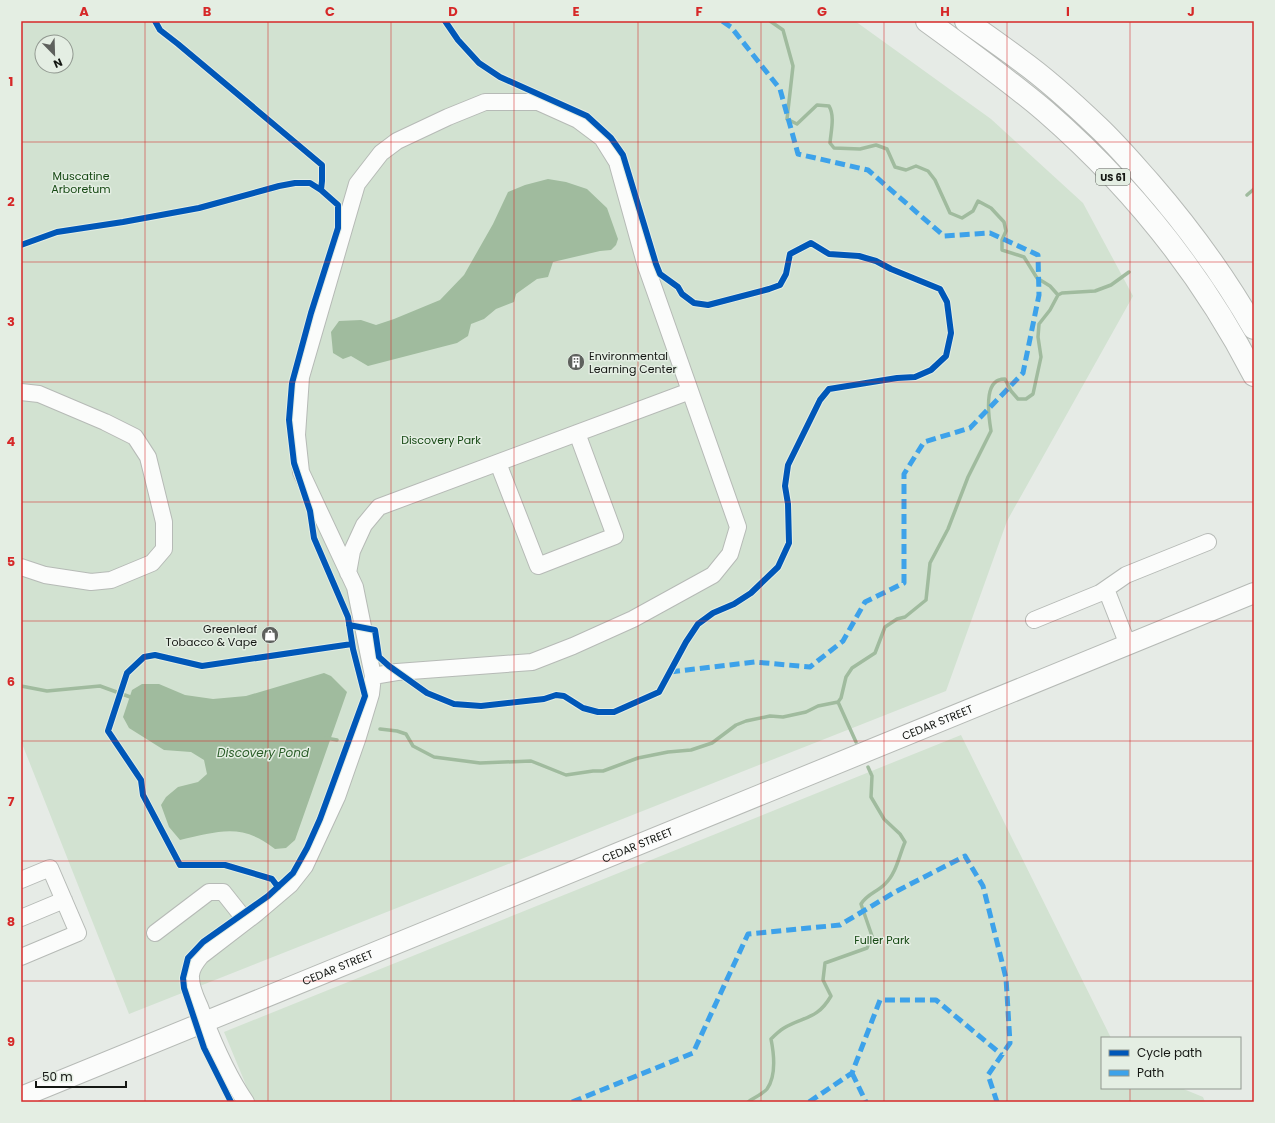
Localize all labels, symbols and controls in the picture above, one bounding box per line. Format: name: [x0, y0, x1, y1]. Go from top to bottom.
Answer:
text: A: [79, 2, 89, 21]
text: B: [203, 2, 212, 21]
text: C: [325, 2, 335, 21]
text: D: [448, 2, 458, 21]
text: E: [572, 2, 580, 21]
text: F: [695, 2, 703, 21]
text: G: [817, 2, 827, 21]
text: H: [940, 2, 950, 21]
text: I: [1066, 2, 1070, 21]
text: J: [1187, 2, 1195, 21]
north arrow: [34, 34, 74, 74]
text: N: [51, 54, 65, 72]
text: 1: [9, 72, 13, 91]
park label: Muscatine Arboretum: [51, 168, 111, 197]
road number: US 61: [1096, 169, 1130, 185]
text: 2: [7, 192, 15, 211]
text: 3: [7, 312, 15, 331]
place label: Environmental Learning Center: [589, 348, 677, 377]
building icon: Environmental Learning Center: [566, 352, 586, 372]
text: 4: [7, 432, 16, 451]
park label: Discovery Park: [401, 432, 481, 448]
text: 5: [7, 552, 15, 571]
place label: Greenleaf Tobacco & Vape: [166, 621, 257, 650]
shop icon: Greenleaf Tobacco & Vape: [260, 625, 280, 645]
text: 6: [7, 672, 15, 691]
street label: CEDAR STREET: [899, 701, 975, 744]
water label: Discovery Pond: [217, 744, 310, 761]
text: 7: [8, 792, 15, 811]
street label: CEDAR STREET: [600, 823, 675, 867]
text: 8: [7, 912, 15, 931]
park label: Fuller Park: [854, 932, 910, 948]
street label: CEDAR STREET: [300, 946, 376, 989]
text: 9: [7, 1032, 15, 1051]
legend: [1101, 1037, 1241, 1089]
text: Cycle path: [1137, 1044, 1202, 1061]
scale bar: [36, 1063, 126, 1089]
text: Path: [1137, 1064, 1164, 1081]
text: 50 m: [42, 1068, 73, 1085]

